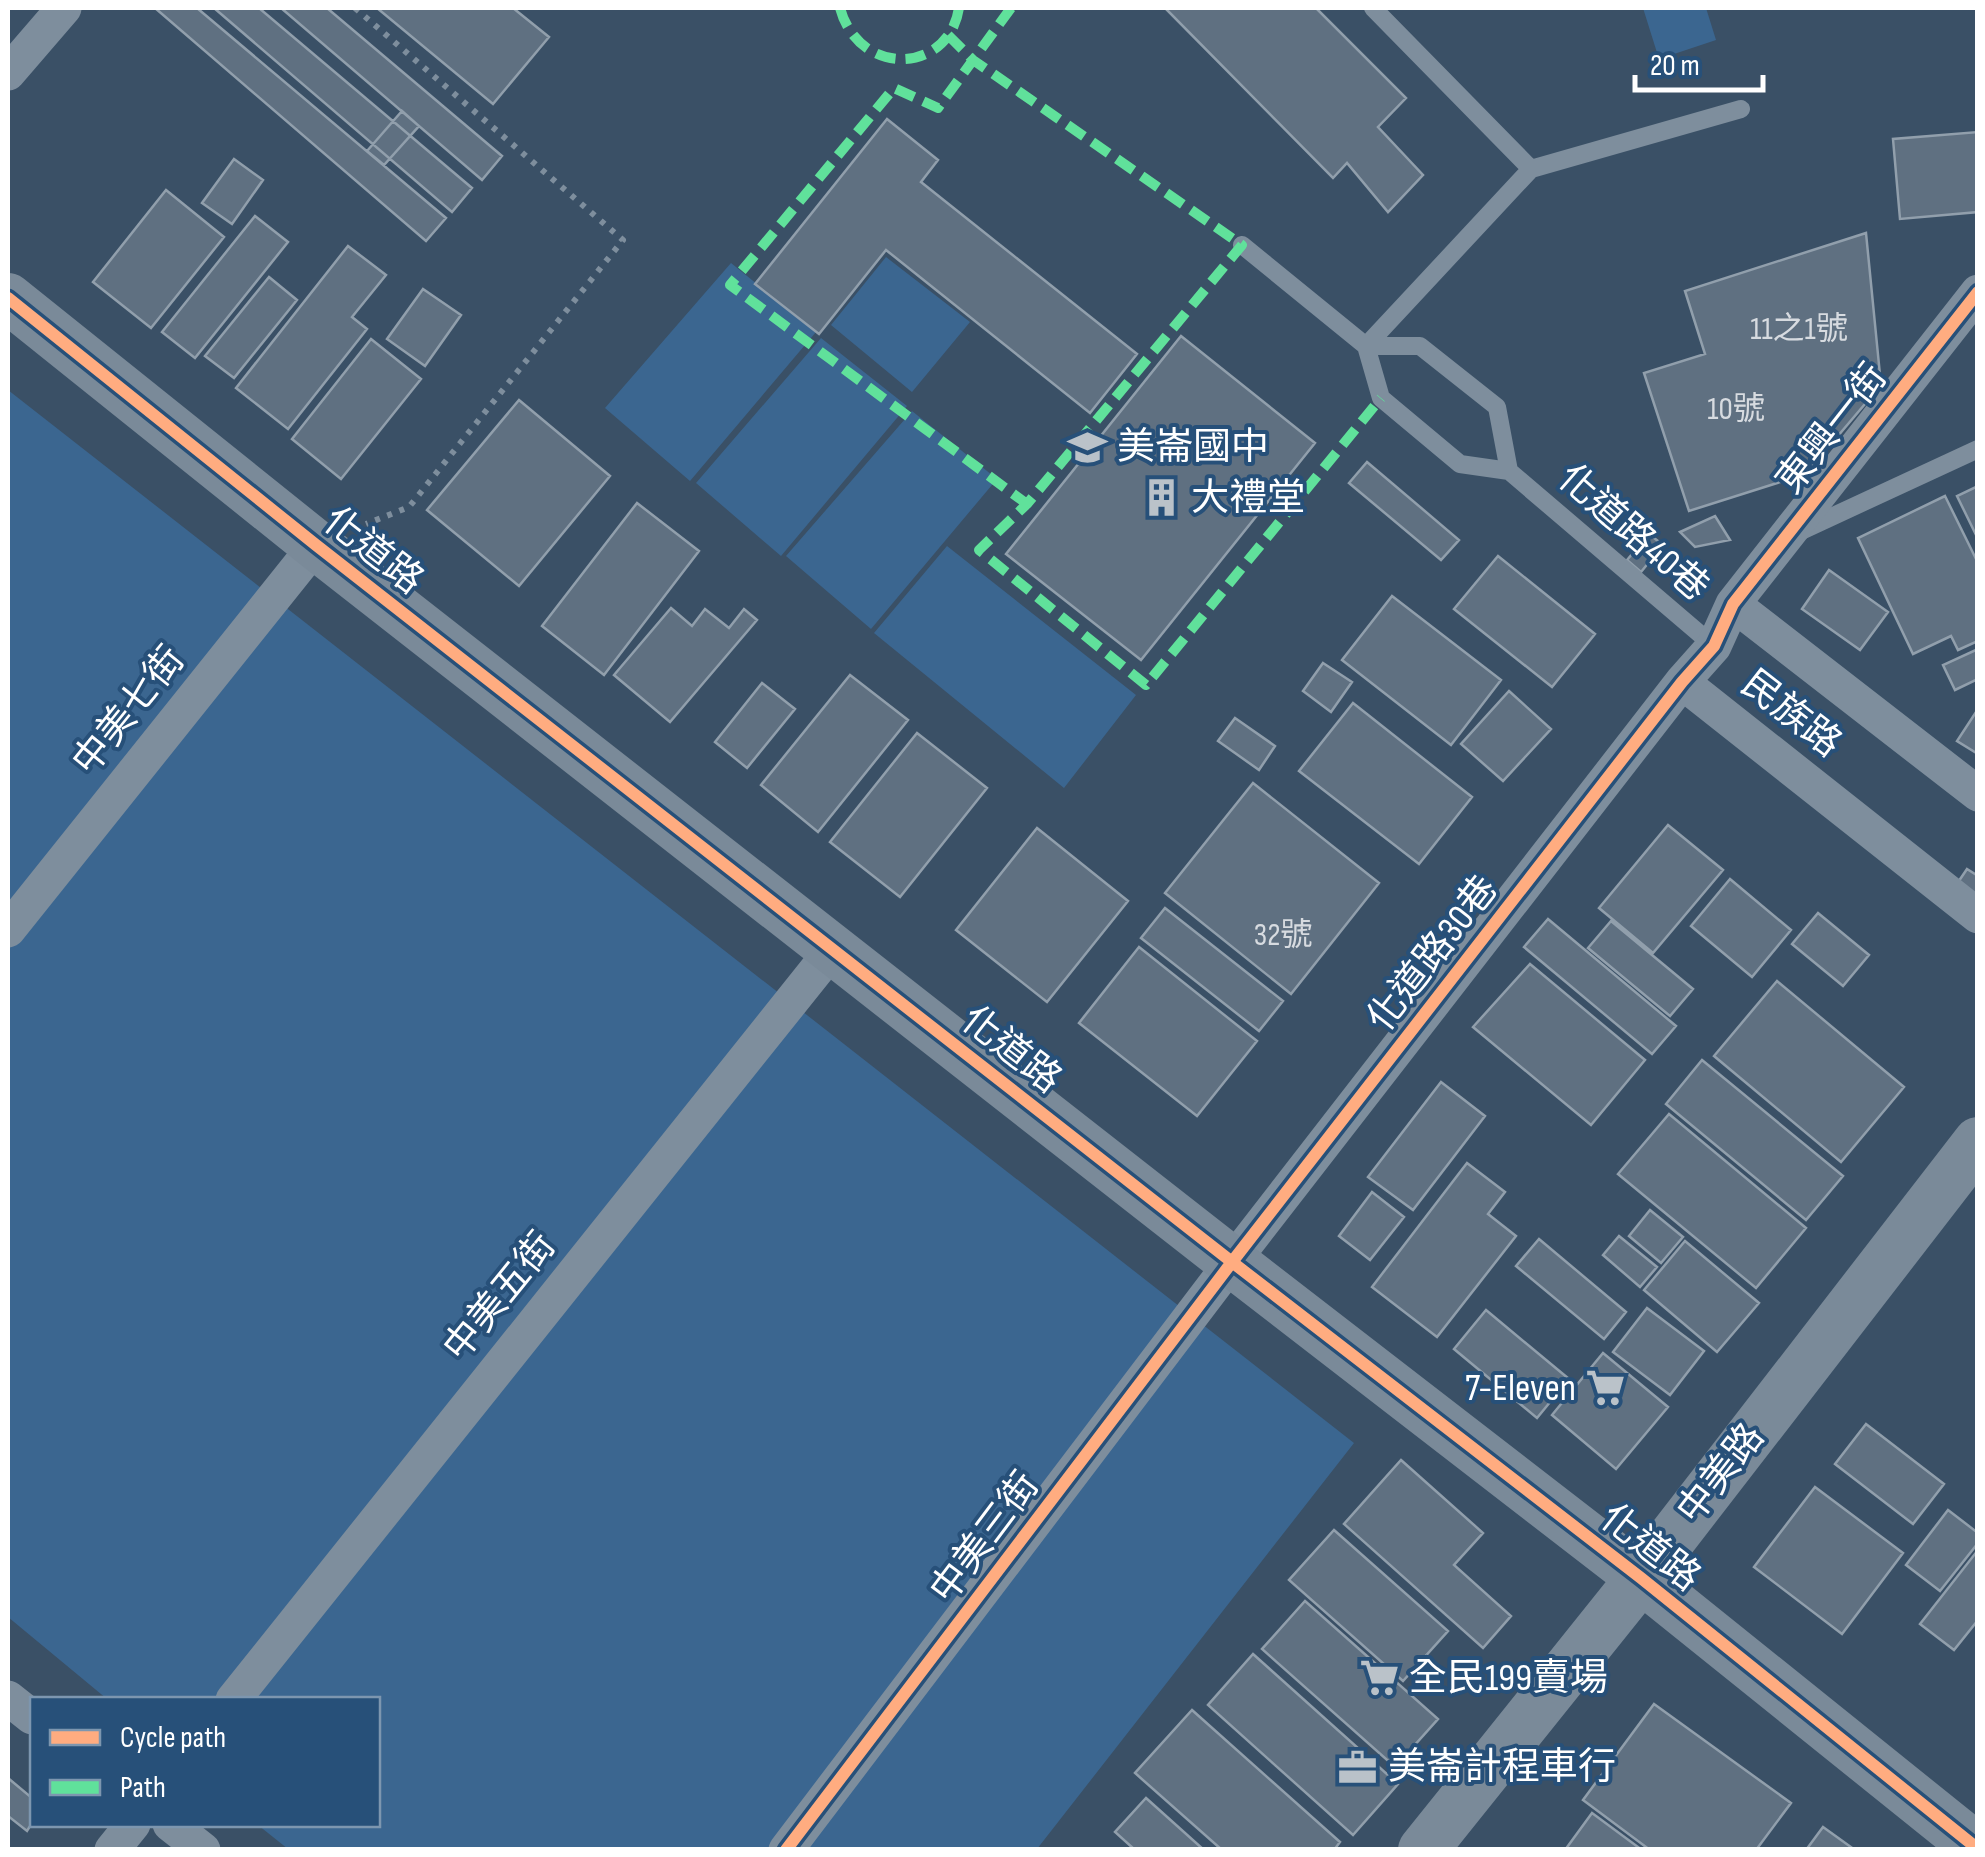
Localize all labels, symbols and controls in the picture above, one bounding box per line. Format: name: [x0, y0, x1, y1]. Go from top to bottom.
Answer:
scale bar: [1635, 30, 1762, 92]
text: 20 m: [1650, 48, 1700, 84]
house number: 11之1號: [1750, 310, 1848, 349]
street label: 東興一街: [1767, 355, 1897, 503]
house number: 10號: [1707, 390, 1765, 429]
place label: 美崙國中: [1117, 425, 1269, 470]
school or university icon: 美崙國中: [1066, 426, 1108, 468]
street label: 化道路40巷: [1548, 455, 1718, 611]
place label: 大禮堂: [1191, 476, 1305, 521]
building icon: 大禮堂: [1140, 477, 1182, 519]
street label: 化道路: [314, 498, 432, 604]
street label: 中美七街: [64, 638, 194, 784]
street label: 民族路: [1732, 661, 1850, 767]
street label: 化道路30巷: [1358, 867, 1508, 1041]
house number: 32號: [1254, 916, 1312, 955]
street label: 化道路: [952, 997, 1070, 1103]
street label: 中美五街: [435, 1224, 565, 1370]
place label: 7-Eleven: [1465, 1366, 1576, 1411]
supermarket icon: 7-Eleven: [1585, 1367, 1627, 1409]
street label: 中美路: [1668, 1415, 1774, 1533]
street label: 中美三街: [921, 1464, 1049, 1612]
street label: 化道路: [1591, 1495, 1709, 1601]
place label: 全民199賣場: [1409, 1656, 1608, 1701]
supermarket icon: 全民199賣場: [1358, 1657, 1400, 1699]
legend: [30, 1697, 380, 1827]
text: Cycle path: [120, 1720, 226, 1756]
place label: 美崙計程車行: [1388, 1745, 1616, 1790]
office icon: 美崙計程車行: [1337, 1746, 1379, 1788]
text: Path: [120, 1770, 166, 1806]

